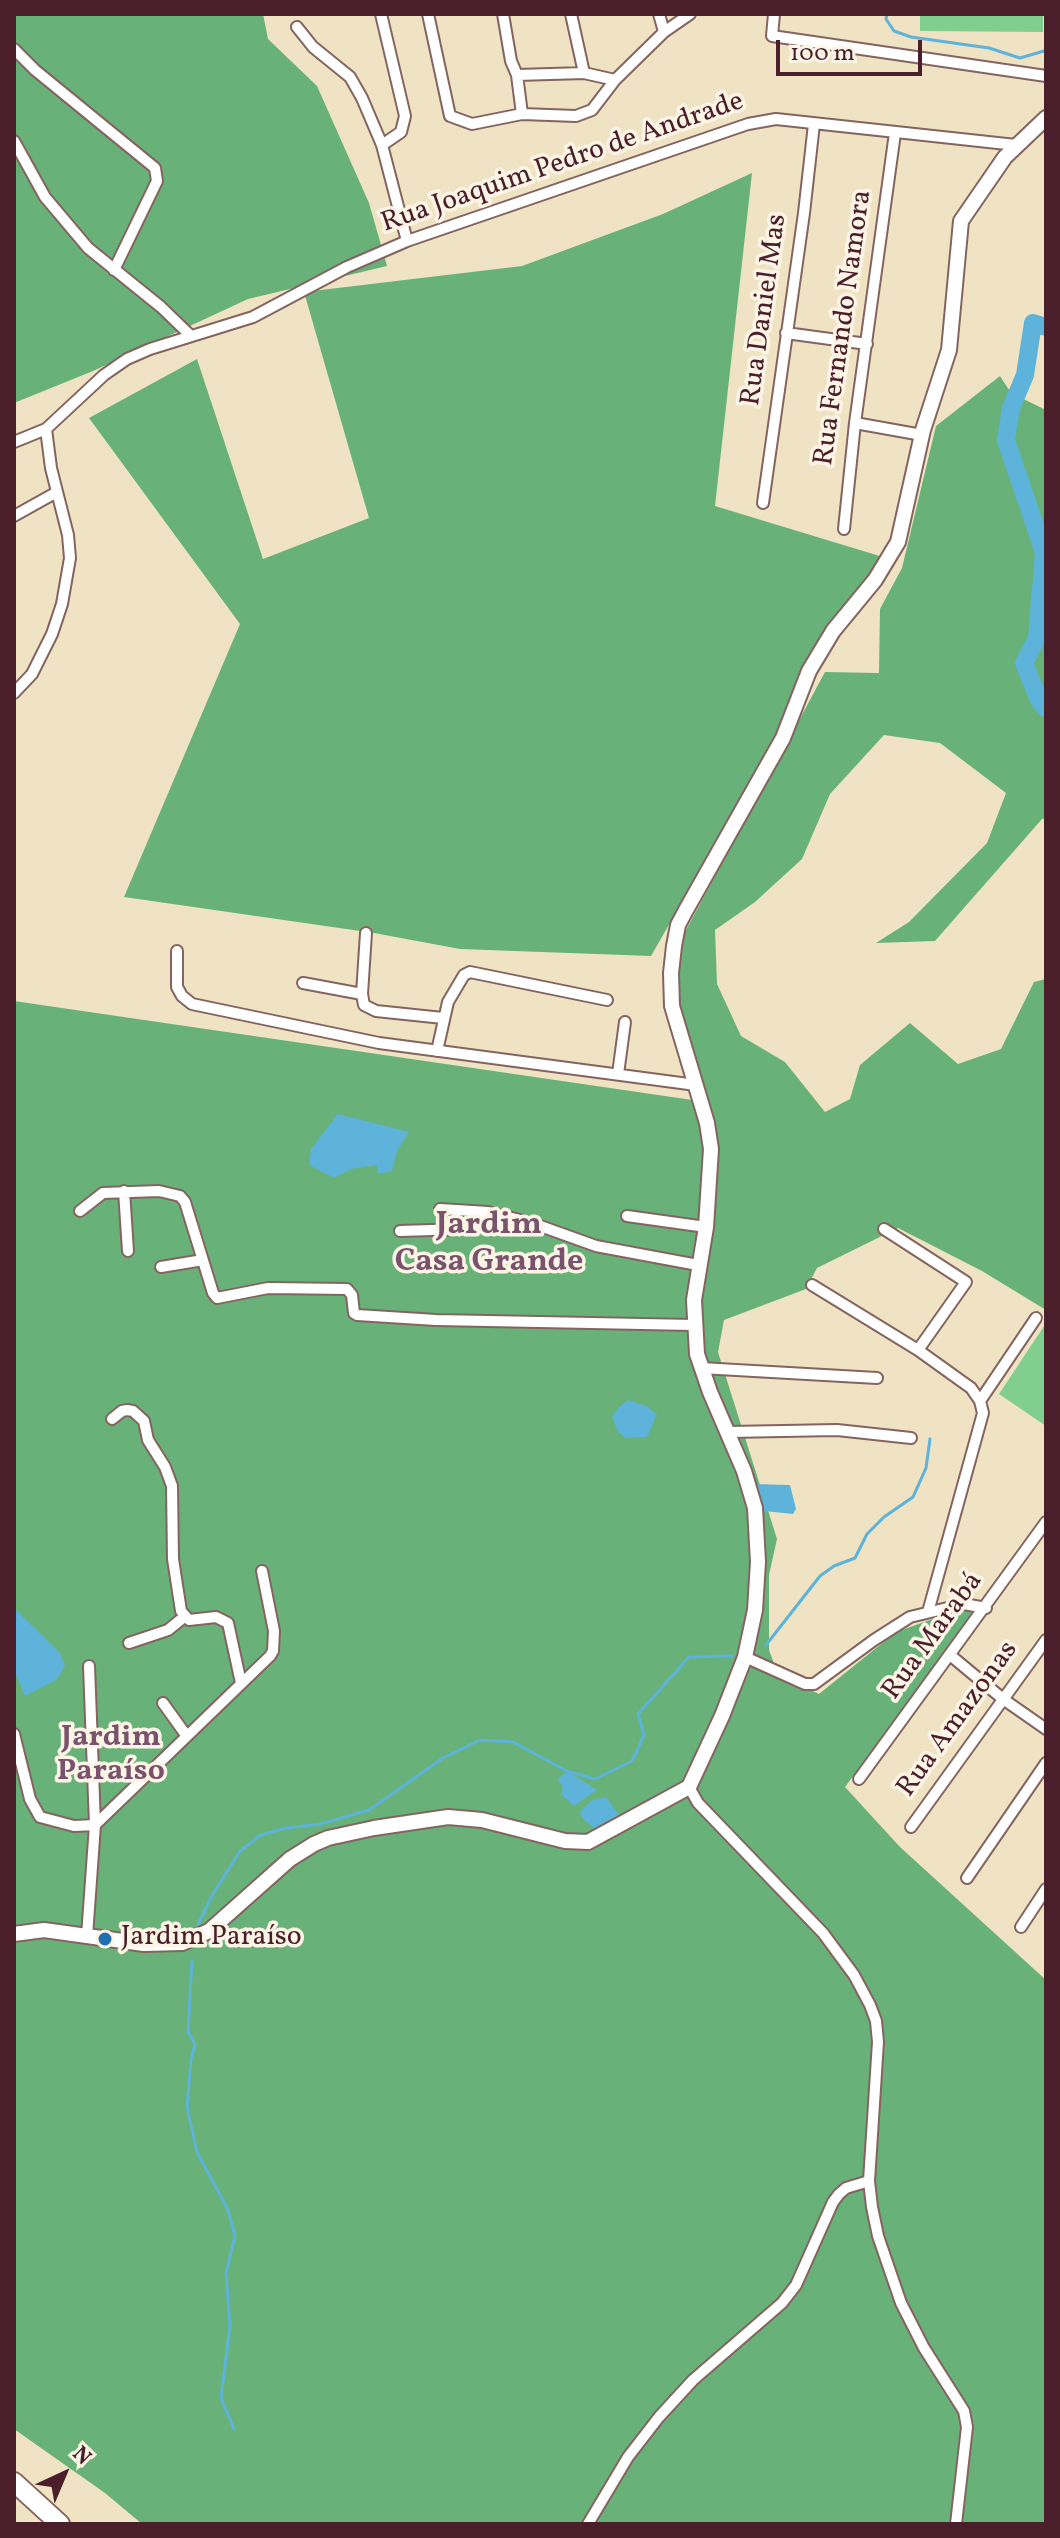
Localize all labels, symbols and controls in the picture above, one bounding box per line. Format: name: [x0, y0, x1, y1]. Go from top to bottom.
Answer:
scale bar: [780, 24, 926, 74]
text: 100 m: [790, 37, 855, 71]
street label: Rua Joaquim Pedro de Andrade: [377, 86, 749, 242]
street label: Rua Fernando Namora: [809, 188, 881, 468]
street label: Rua Daniel Mas: [736, 212, 796, 408]
district label: Jardim Casa Grande: [395, 1208, 583, 1283]
street label: Rua Marabá: [876, 1567, 992, 1707]
street label: Rua Amazonas: [891, 1635, 1027, 1805]
district label: Jardim Paraíso: [57, 1721, 165, 1792]
place label: Jardim Paraíso: [121, 1922, 302, 1956]
marker: Jardim Paraíso: [96, 1930, 114, 1948]
north arrow: [24, 2434, 104, 2514]
text: N: [64, 2440, 98, 2473]

